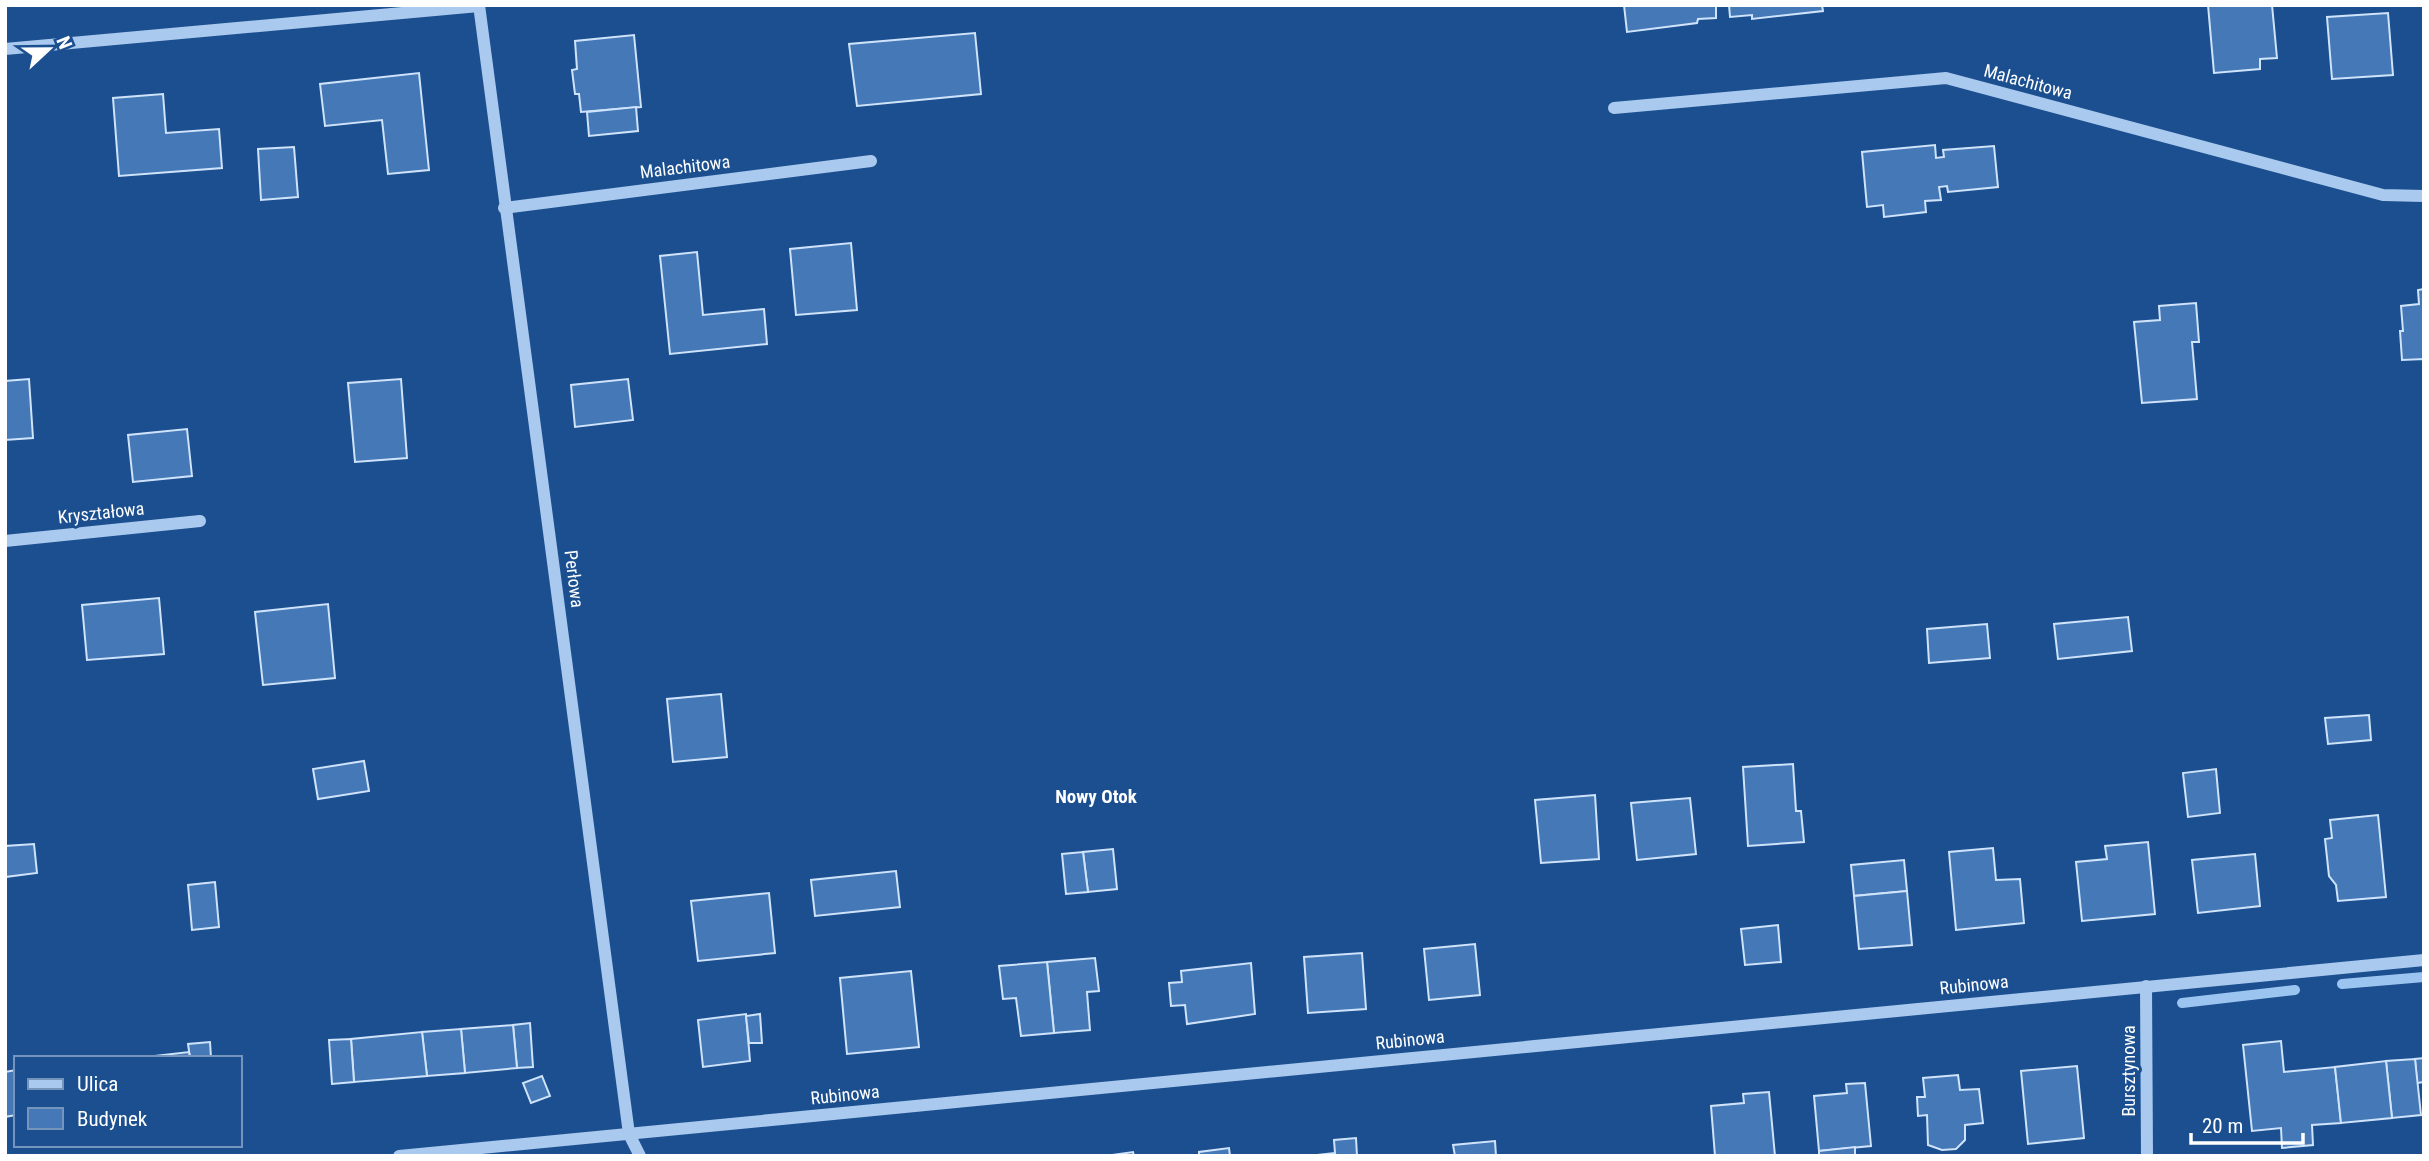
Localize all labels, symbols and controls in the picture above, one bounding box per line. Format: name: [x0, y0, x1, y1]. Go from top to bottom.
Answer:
north arrow: [14, 14, 84, 84]
text: N: [51, 33, 77, 53]
street label: Malachitowa: [1982, 60, 2075, 103]
street label: Malachitowa: [639, 151, 731, 182]
street label: Kryształowa: [57, 498, 145, 527]
street label: Perłowa: [561, 549, 588, 609]
district label: Nowy Otok: [1055, 785, 1138, 808]
street label: Rubinowa: [1938, 970, 2010, 999]
street label: Rubinowa: [1374, 1025, 1446, 1054]
street label: Bursztynowa: [2118, 1025, 2139, 1117]
legend: [14, 1056, 242, 1147]
text: Ulica: [77, 1072, 118, 1096]
street label: Rubinowa: [809, 1080, 881, 1109]
scale bar: [2191, 1102, 2303, 1146]
text: Budynek: [77, 1107, 148, 1131]
text: 20 m: [2202, 1114, 2243, 1138]

